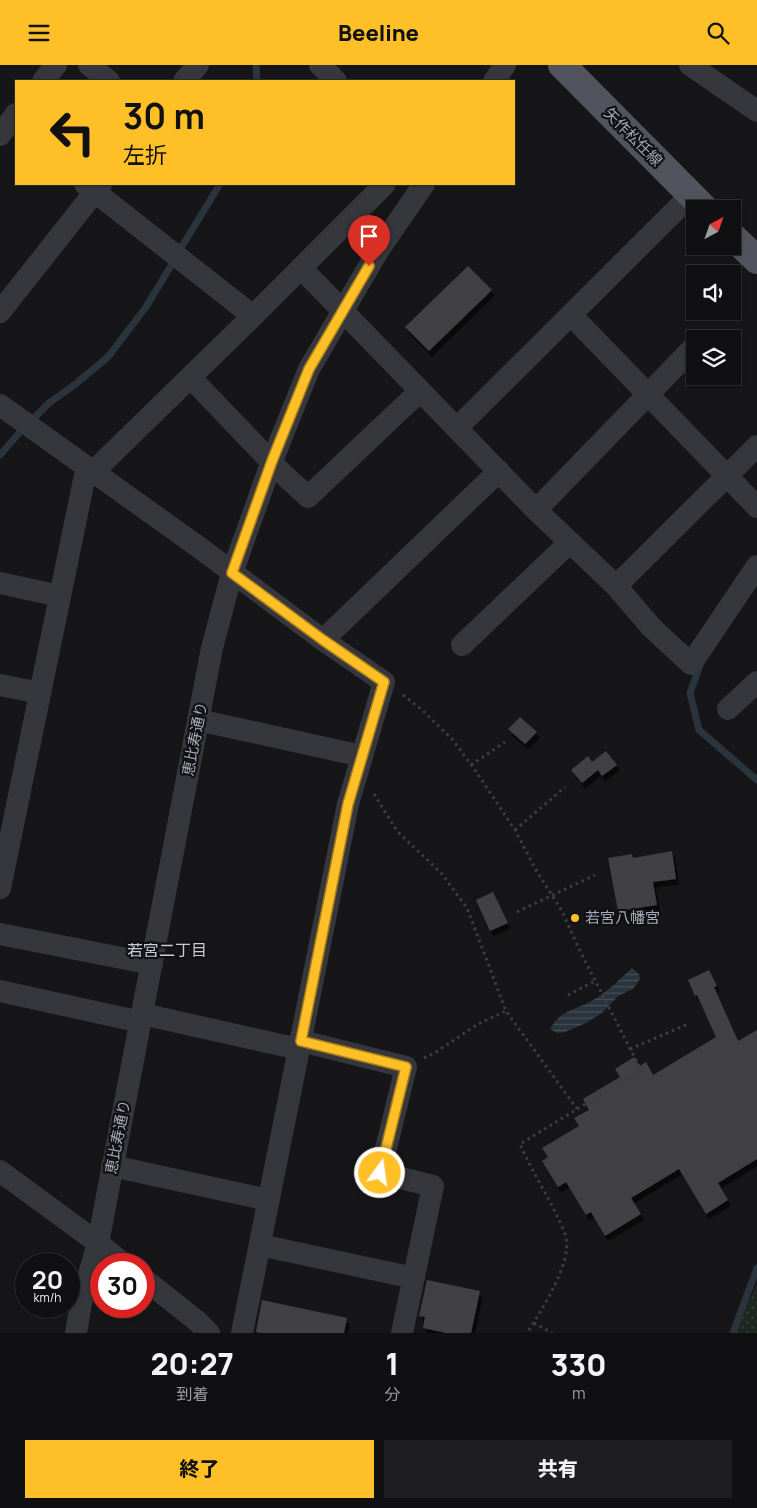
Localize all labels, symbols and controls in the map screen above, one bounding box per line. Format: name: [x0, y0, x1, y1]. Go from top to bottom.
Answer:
text: Beeline: [338, 18, 419, 48]
icon: menu: [25, 19, 53, 47]
icon: search: [704, 19, 732, 47]
text: 30 m: [123, 92, 205, 140]
icon: left: [40, 100, 105, 165]
street label: 矢作松任線: [599, 103, 667, 171]
text: 左折: [123, 140, 167, 170]
north arrow: [686, 200, 741, 255]
map controls: [686, 200, 741, 385]
pin: [348, 215, 390, 266]
icon: arrive: [355, 222, 383, 250]
button: sound: [686, 265, 741, 320]
button: layers: [686, 330, 741, 385]
street label: 恵比寿通り: [177, 700, 212, 778]
place label: 若宮八幡宮: [585, 907, 660, 928]
marker: 若宮八幡宮: [569, 912, 581, 924]
district label: 若宮二丁目: [127, 939, 207, 961]
street label: 恵比寿通り: [100, 1098, 135, 1176]
position arrow: [353, 1146, 405, 1198]
speed limit sign: 30: [90, 1253, 155, 1318]
text: 20: [32, 1262, 63, 1297]
text: km/h: [34, 1289, 61, 1306]
text: 20:27: [150, 1343, 234, 1384]
text: 1: [386, 1343, 399, 1384]
text: 330: [551, 1344, 607, 1385]
text: m: [572, 1382, 585, 1404]
text: 到着: [176, 1383, 208, 1405]
text: 分: [384, 1383, 400, 1405]
button: 終了: [25, 1440, 374, 1498]
button: 共有: [384, 1440, 732, 1498]

